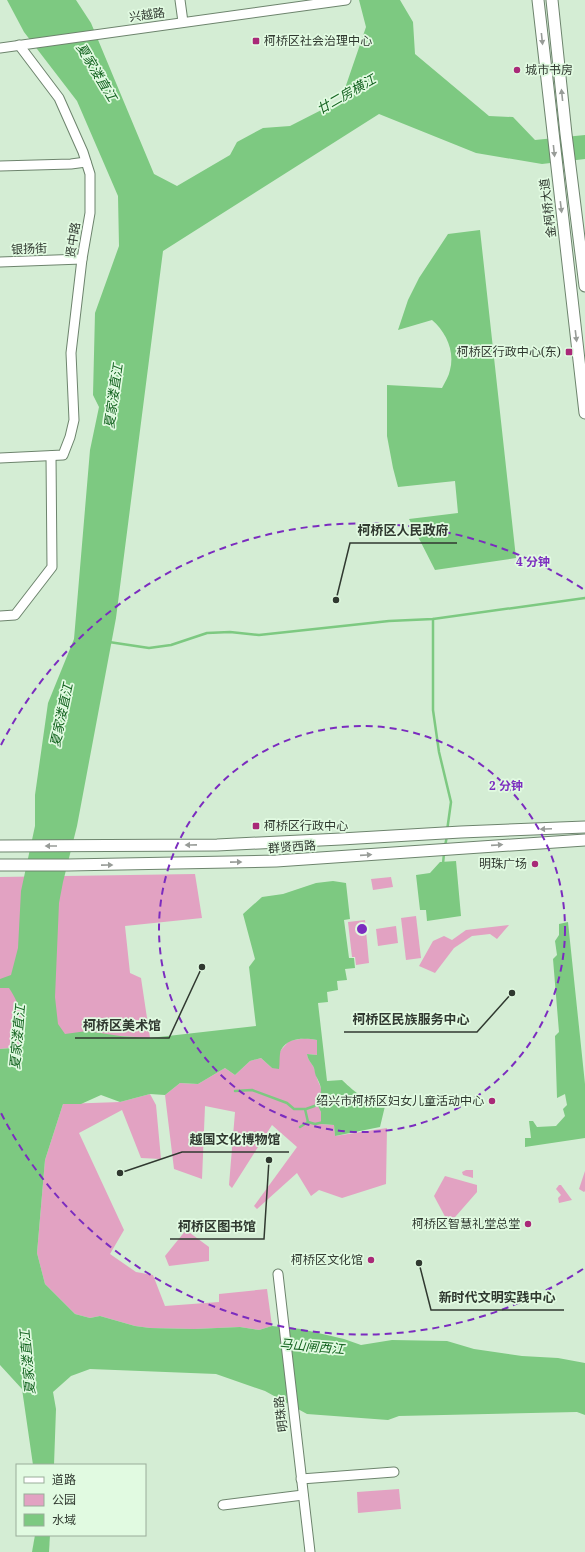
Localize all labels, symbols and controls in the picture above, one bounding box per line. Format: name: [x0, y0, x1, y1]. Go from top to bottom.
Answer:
street label: 兴越路: [128, 4, 166, 25]
place label: 柯桥区社会治理中心: [264, 32, 372, 49]
one-way arrow: [539, 33, 545, 45]
marker: 柯桥区社会治理中心: [251, 36, 261, 46]
water label: 夏家溇直江: [73, 40, 122, 106]
place label: 城市书房: [525, 61, 573, 78]
marker: 城市书房: [512, 65, 522, 75]
water label: 廿二房横江: [313, 69, 380, 118]
one-way arrow: [559, 89, 565, 101]
one-way arrow: [551, 145, 558, 157]
street label: 金柯桥大道: [535, 177, 560, 239]
one-way arrow: [558, 201, 564, 213]
street label: 贤中路: [61, 221, 84, 259]
street label: 银扬街: [11, 239, 47, 258]
one-way arrow: [573, 330, 579, 342]
place label: 柯桥区行政中心(东): [457, 343, 561, 360]
marker: 柯桥区行政中心(东): [564, 347, 574, 357]
water label: 夏家溇直江: [100, 361, 127, 429]
callout: 柯桥区人民政府: [350, 518, 457, 543]
text: 柯桥区人民政府: [357, 521, 449, 539]
text: 4 分钟: [516, 553, 550, 570]
water label: 夏家溇直江: [45, 679, 77, 749]
text: 2 分钟: [489, 777, 523, 794]
place label: 柯桥区行政中心: [264, 817, 348, 834]
marker: 柯桥区行政中心: [251, 821, 261, 831]
one-way arrow: [539, 826, 552, 832]
street label: 群贤西路: [267, 836, 317, 857]
one-way arrow: [184, 842, 197, 848]
one-way arrow: [491, 842, 503, 849]
one-way arrow: [44, 843, 57, 849]
one-way arrow: [360, 851, 372, 858]
place label: 明珠广场: [479, 855, 527, 872]
one-way arrow: [230, 859, 243, 865]
marker: 明珠广场: [530, 859, 540, 869]
one-way arrow: [101, 862, 114, 868]
centre of rings: [355, 922, 369, 936]
water label: 夏家溇直江: [5, 1002, 29, 1070]
callout: 柯桥区民族服务中心: [344, 1007, 477, 1032]
text: 柯桥区民族服务中心: [352, 1010, 470, 1028]
callout: 柯桥区美术馆: [75, 1013, 169, 1038]
text: 柯桥区美术馆: [83, 1016, 161, 1034]
place label: 绍兴市柯桥区妇女儿童活动中心: [316, 1092, 484, 1109]
marker: 绍兴市柯桥区妇女儿童活动中心: [487, 1096, 497, 1106]
callout: 越国文化博物馆: [182, 1127, 289, 1152]
text: 越国文化博物馆: [189, 1130, 281, 1148]
callout: 柯桥区图书馆: [170, 1214, 264, 1239]
place label: 柯桥区智慧礼堂总堂: [412, 1215, 520, 1232]
text: 柯桥区图书馆: [178, 1217, 256, 1235]
marker: 柯桥区智慧礼堂总堂: [523, 1219, 533, 1229]
place label: 柯桥区文化馆: [291, 1251, 363, 1268]
marker: 柯桥区文化馆: [366, 1255, 376, 1265]
callout: 新时代文明实践中心: [431, 1285, 564, 1310]
text: 新时代文明实践中心: [438, 1288, 556, 1306]
water label: 夏家溇直江: [15, 1327, 39, 1395]
water label: 马山闸西江: [279, 1334, 347, 1358]
street label: 明珠路: [270, 1395, 291, 1433]
legend: [16, 1464, 146, 1536]
text: 道路: [52, 1471, 76, 1488]
text: 公园: [52, 1491, 76, 1508]
text: 水域: [52, 1511, 76, 1528]

